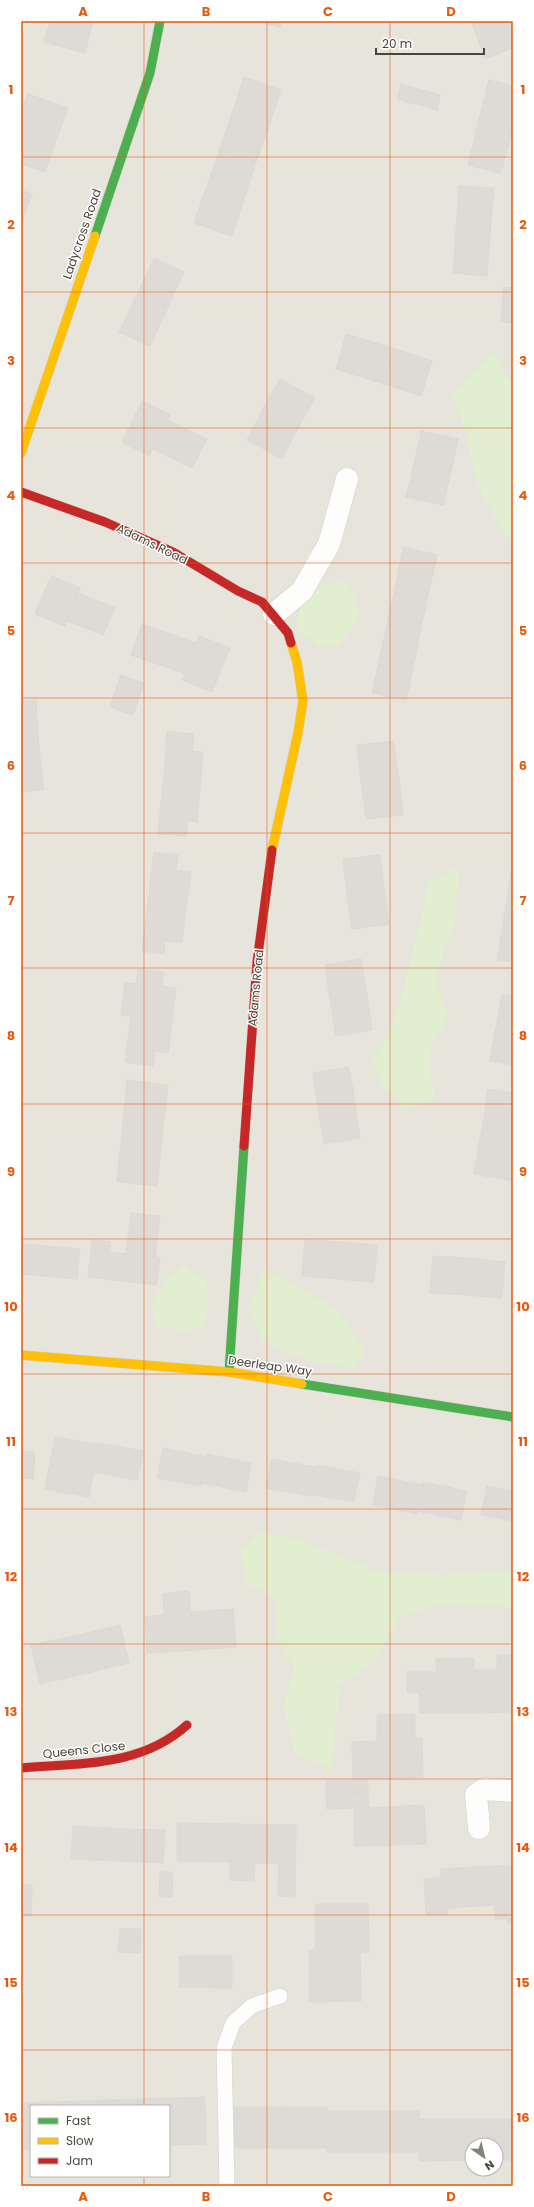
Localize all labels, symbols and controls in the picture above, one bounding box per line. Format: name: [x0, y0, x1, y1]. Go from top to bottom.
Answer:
text: A: [78, 2, 88, 21]
text: B: [202, 2, 211, 21]
text: C: [323, 2, 333, 21]
text: D: [446, 2, 456, 21]
scale bar: [376, 30, 484, 56]
text: 20 m: [382, 35, 412, 52]
text: 1: [9, 80, 13, 99]
text: 1: [521, 80, 525, 99]
street label: Ladycross Road: [58, 186, 105, 281]
text: 2: [7, 215, 15, 234]
text: 2: [519, 215, 527, 234]
text: 3: [7, 351, 15, 370]
text: 3: [519, 351, 527, 370]
text: 4: [7, 486, 16, 505]
text: 4: [519, 486, 528, 505]
street label: Adams Road: [114, 519, 191, 568]
text: 5: [7, 621, 15, 640]
text: 5: [519, 621, 527, 640]
text: 6: [7, 756, 15, 775]
text: 6: [519, 756, 527, 775]
text: 7: [8, 891, 15, 910]
text: 7: [520, 891, 527, 910]
street label: Adams Road: [244, 949, 267, 1027]
text: 8: [7, 1026, 15, 1045]
text: 8: [519, 1026, 527, 1045]
text: 9: [7, 1162, 15, 1181]
text: 9: [519, 1162, 527, 1181]
text: 10: [4, 1297, 18, 1316]
text: 10: [516, 1297, 530, 1316]
street label: Deerleap Way: [227, 1351, 313, 1380]
text: 11: [6, 1432, 16, 1451]
text: 11: [518, 1432, 528, 1451]
text: 12: [5, 1567, 18, 1586]
text: 12: [517, 1567, 530, 1586]
text: 13: [5, 1702, 18, 1721]
text: 13: [517, 1702, 530, 1721]
street label: Queens Close: [42, 1737, 126, 1762]
text: 14: [4, 1838, 18, 1857]
text: 14: [516, 1838, 530, 1857]
text: 15: [4, 1973, 18, 1992]
text: 15: [516, 1973, 530, 1992]
legend: [30, 2105, 170, 2177]
text: 16: [4, 2108, 18, 2127]
text: 16: [516, 2108, 530, 2127]
text: Fast: [66, 2112, 91, 2129]
text: Slow: [66, 2132, 94, 2149]
north arrow: [464, 2137, 504, 2177]
text: Jam: [66, 2152, 93, 2169]
text: N: [482, 2156, 497, 2174]
text: A: [78, 2187, 88, 2206]
text: B: [202, 2187, 211, 2206]
text: C: [323, 2187, 333, 2206]
text: D: [446, 2187, 456, 2206]

